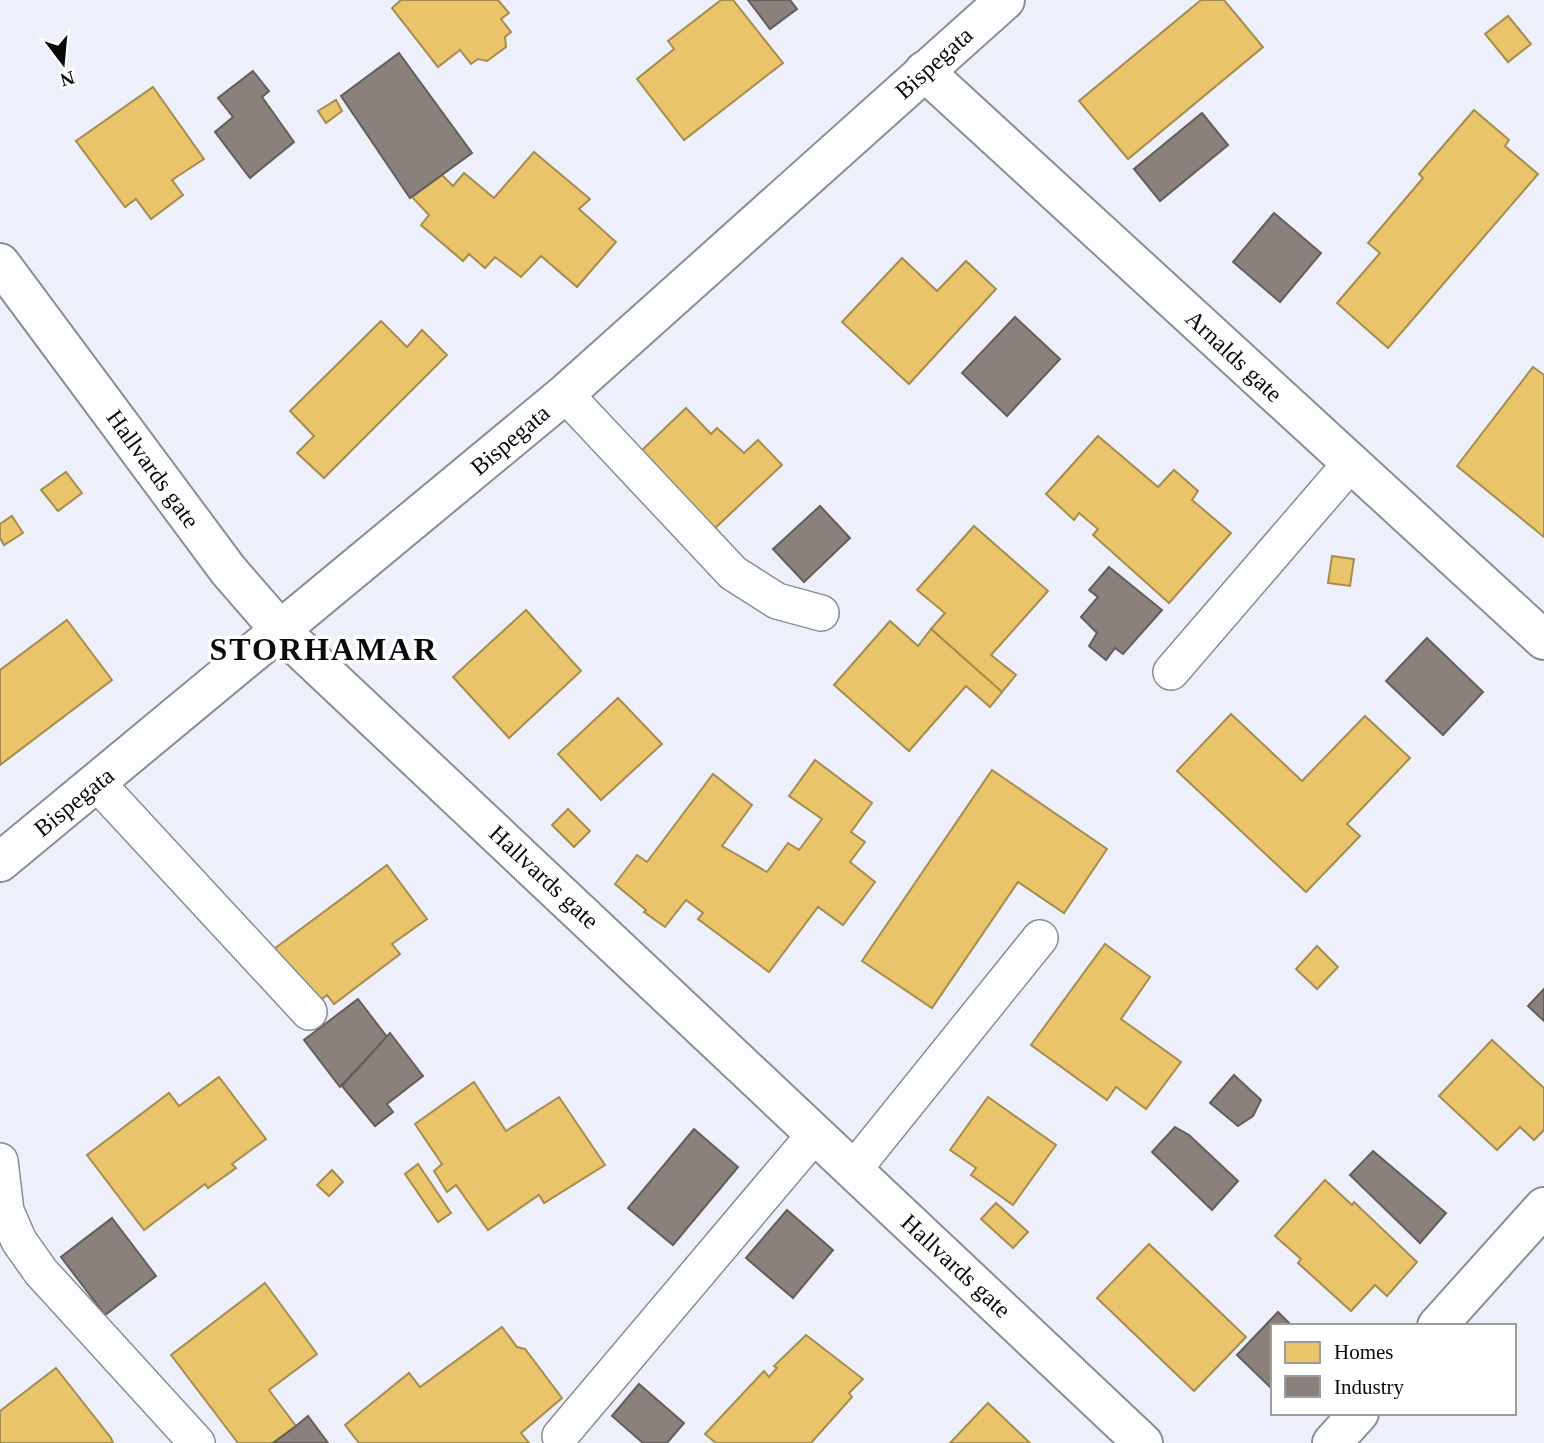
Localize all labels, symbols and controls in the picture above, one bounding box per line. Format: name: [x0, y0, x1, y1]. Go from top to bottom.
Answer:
street label: Bispegata: [890, 21, 978, 104]
north arrow: [28, 28, 98, 98]
text: N: [58, 67, 77, 91]
street label: Arnalds gate: [1181, 305, 1287, 407]
street label: Bispegata: [465, 399, 555, 480]
street label: Hallvards gate: [102, 405, 204, 533]
district label: STORHAMAR: [210, 631, 438, 667]
street label: Bispegata: [29, 762, 119, 842]
street label: Hallvards gate: [484, 820, 604, 934]
street label: Hallvards gate: [896, 1209, 1016, 1323]
legend: [1271, 1324, 1516, 1415]
text: Homes: [1334, 1340, 1394, 1364]
text: Industry: [1334, 1375, 1404, 1399]

